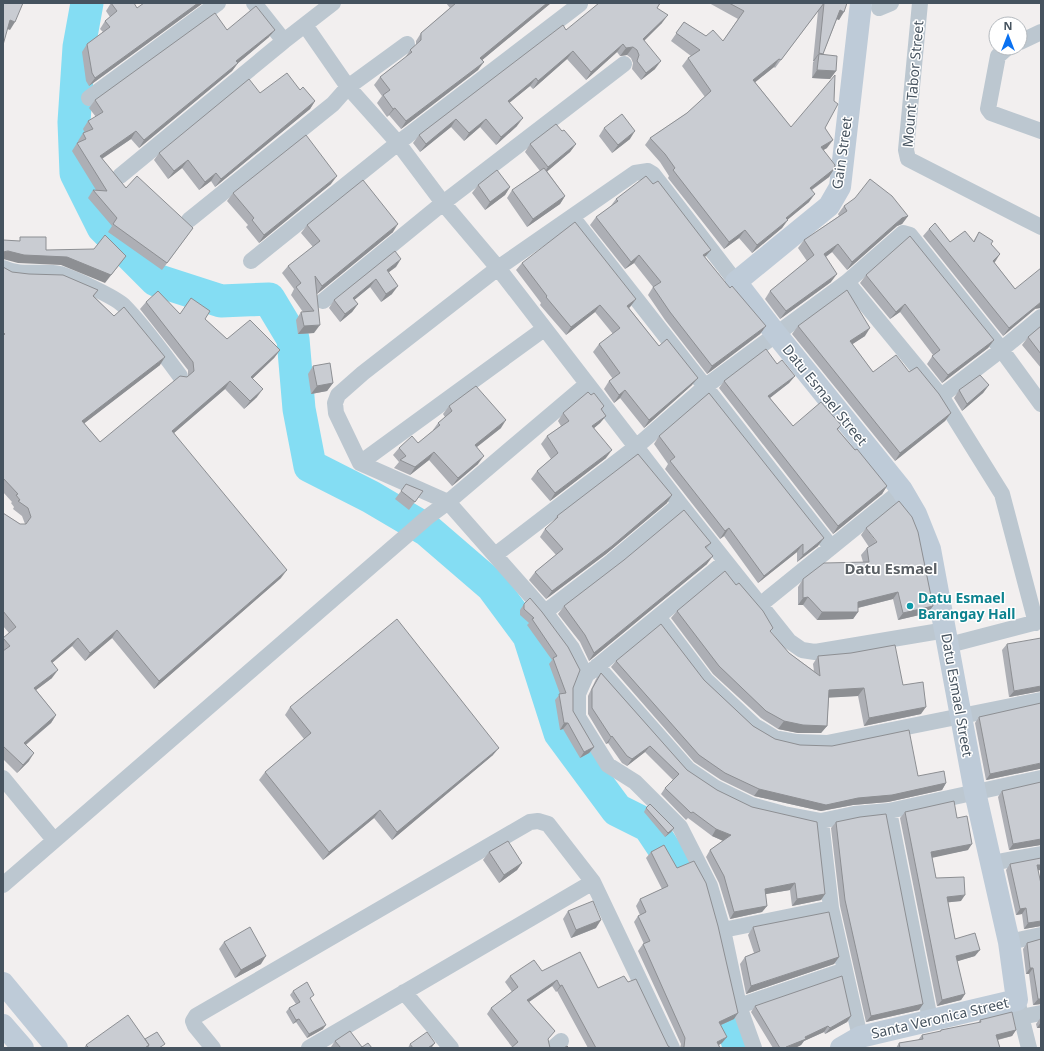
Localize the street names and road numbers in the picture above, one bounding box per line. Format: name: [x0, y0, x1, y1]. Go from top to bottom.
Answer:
street label: Mount Tabor Street: [897, 20, 928, 148]
street label: Gain Street: [827, 115, 856, 190]
street label: Datu Esmael Street: [779, 340, 872, 449]
street label: Datu Esmael Street: [937, 632, 978, 758]
street label: Santa Veronica Street: [869, 992, 1010, 1043]

